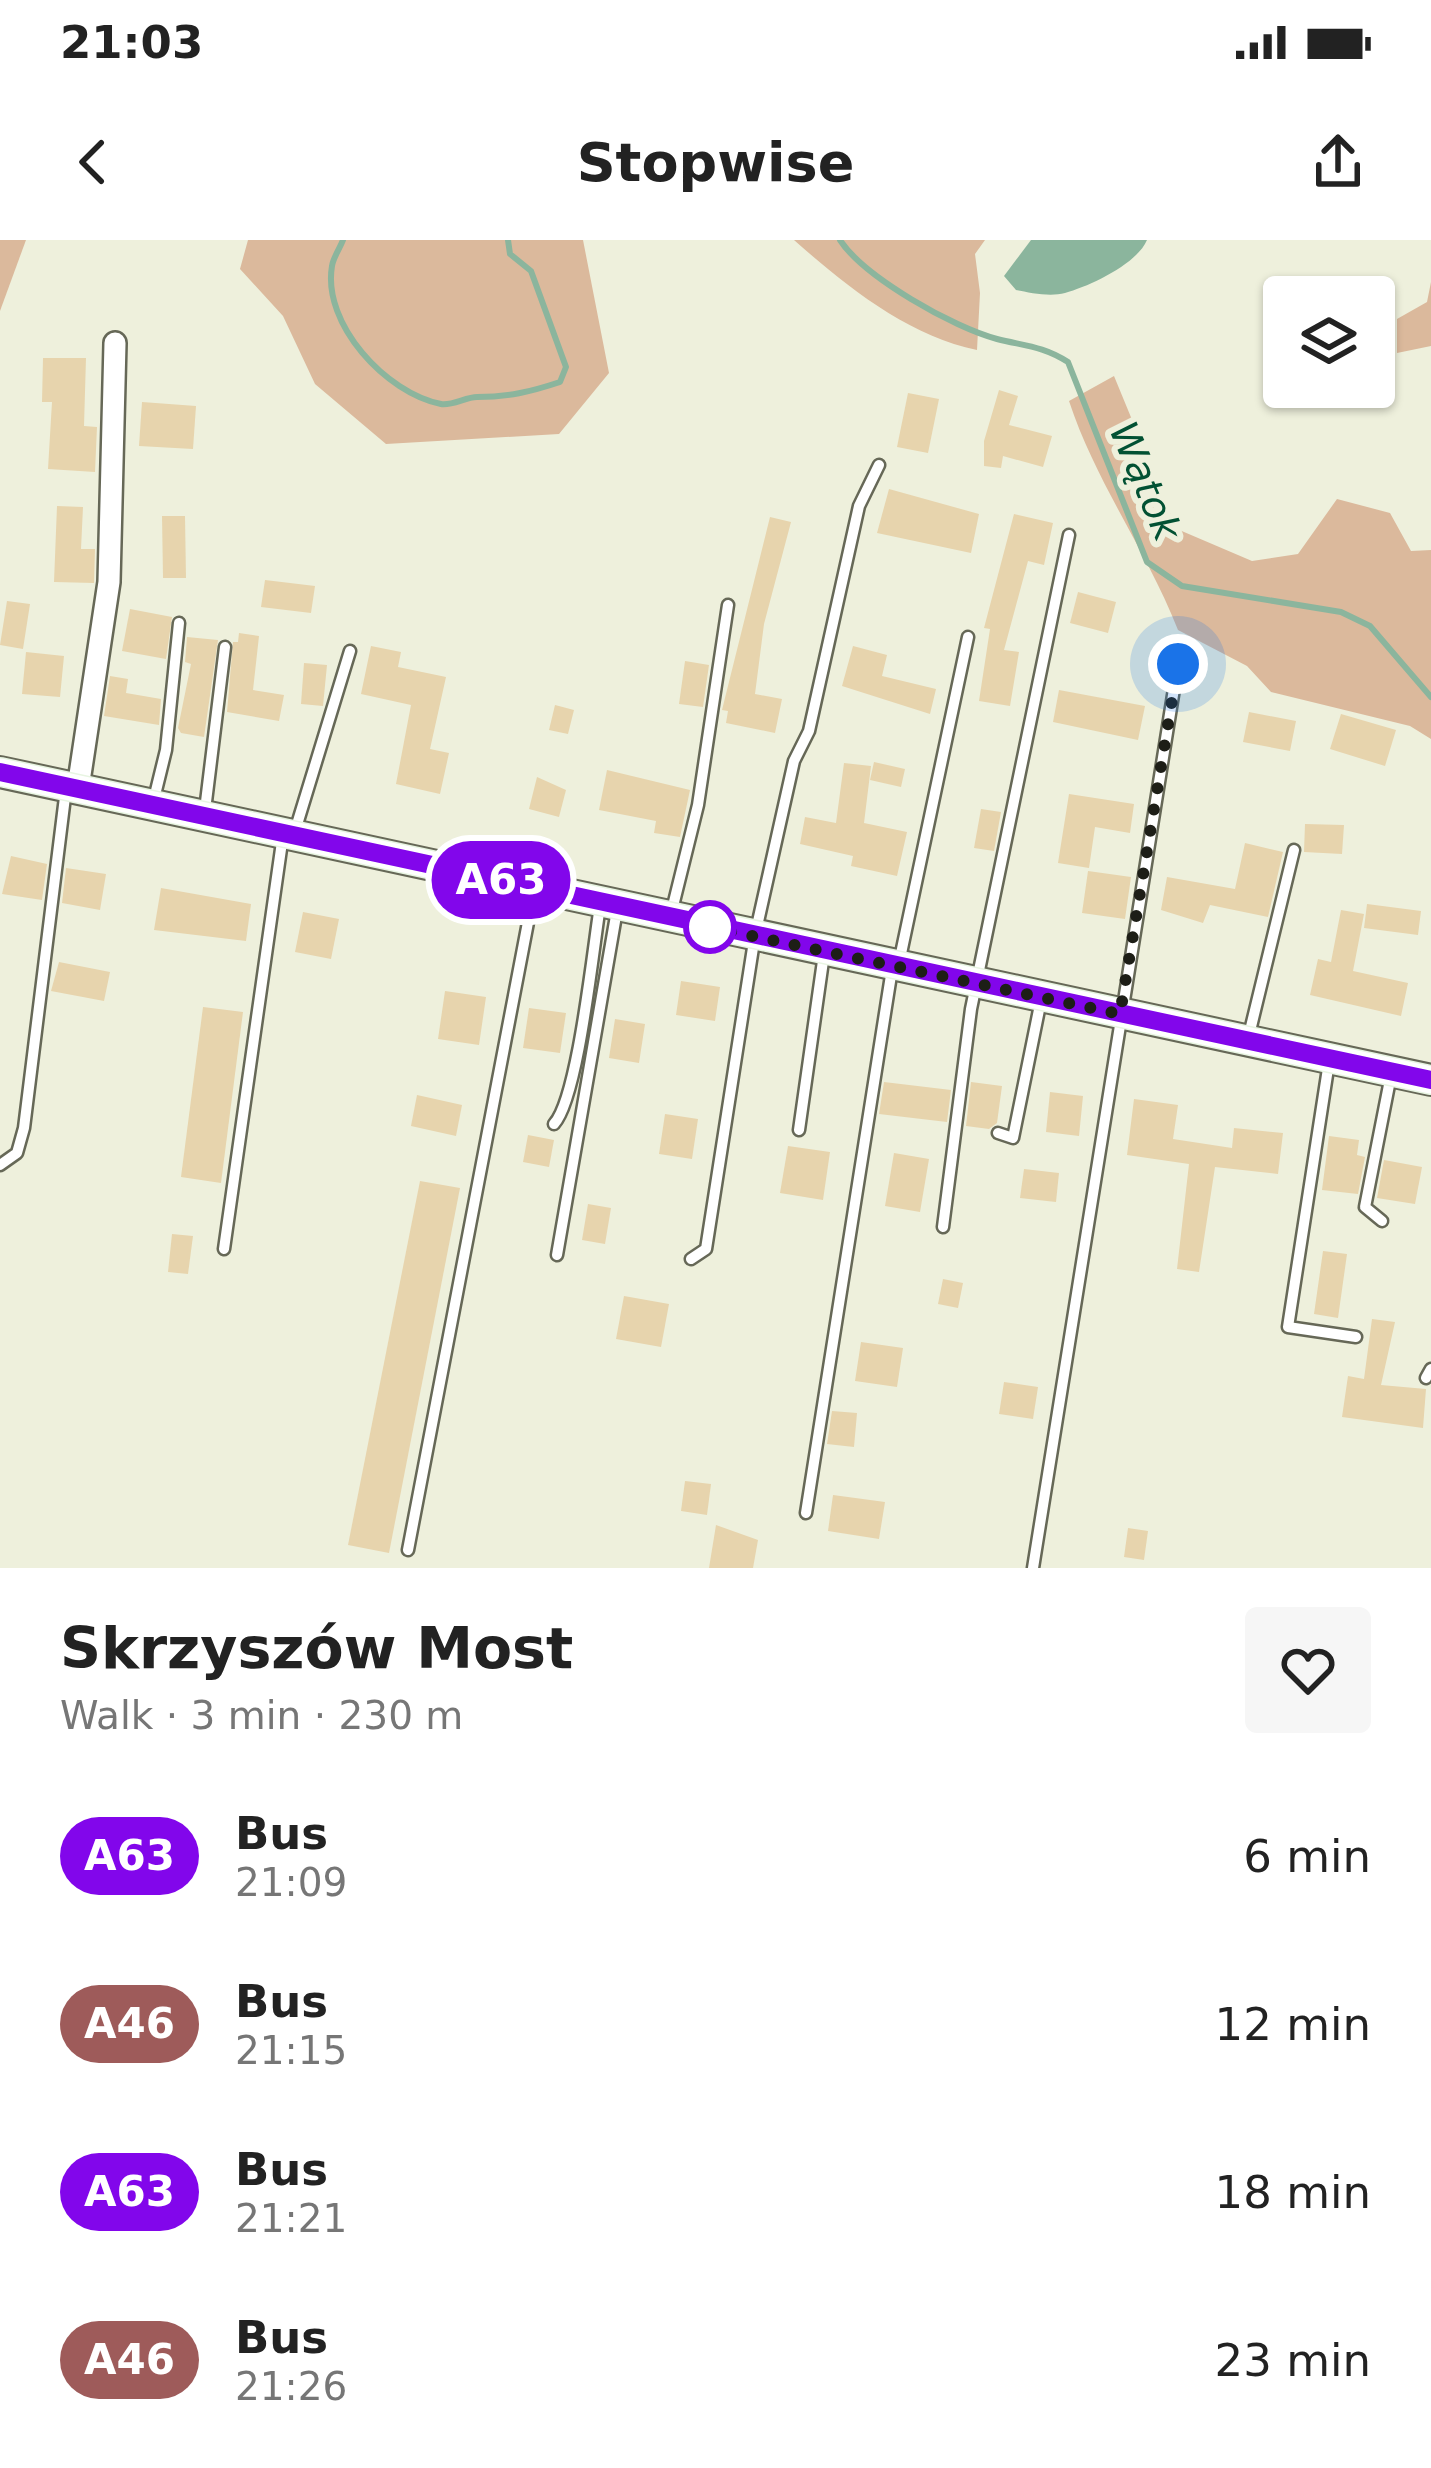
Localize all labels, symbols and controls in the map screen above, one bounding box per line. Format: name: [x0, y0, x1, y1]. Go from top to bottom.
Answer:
text: 21:03: [60, 16, 203, 69]
icon: back: [60, 129, 126, 195]
icon: share: [1305, 129, 1371, 195]
text: Stopwise: [577, 131, 854, 194]
map controls: [1263, 276, 1395, 408]
button: layers: [1263, 276, 1395, 408]
water label: Wątok: [1101, 415, 1191, 548]
your location: [1148, 634, 1208, 694]
line badge: A63: [432, 841, 570, 919]
text: A63: [456, 855, 546, 904]
unlabelled marker: [685, 902, 735, 952]
button: heart: [1245, 1607, 1371, 1733]
text: Skrzyszów Most: [60, 1615, 573, 1681]
text: Walk · 3 min · 230 m: [60, 1693, 463, 1738]
text: Bus: [235, 1807, 328, 1860]
text: 6 min: [1243, 1830, 1371, 1883]
text: A63: [84, 1831, 175, 1880]
text: 21:09: [235, 1860, 347, 1905]
text: Bus: [235, 1975, 328, 2028]
text: 12 min: [1215, 1998, 1371, 2051]
text: A46: [84, 1999, 175, 2048]
text: 21:15: [235, 2028, 347, 2073]
text: Bus: [235, 2143, 328, 2196]
text: 18 min: [1215, 2166, 1371, 2219]
text: A63: [84, 2167, 175, 2216]
text: 21:21: [235, 2196, 347, 2241]
text: Bus: [235, 2311, 328, 2364]
text: 23 min: [1215, 2334, 1371, 2387]
text: A46: [84, 2335, 175, 2384]
text: 21:26: [235, 2364, 347, 2409]

